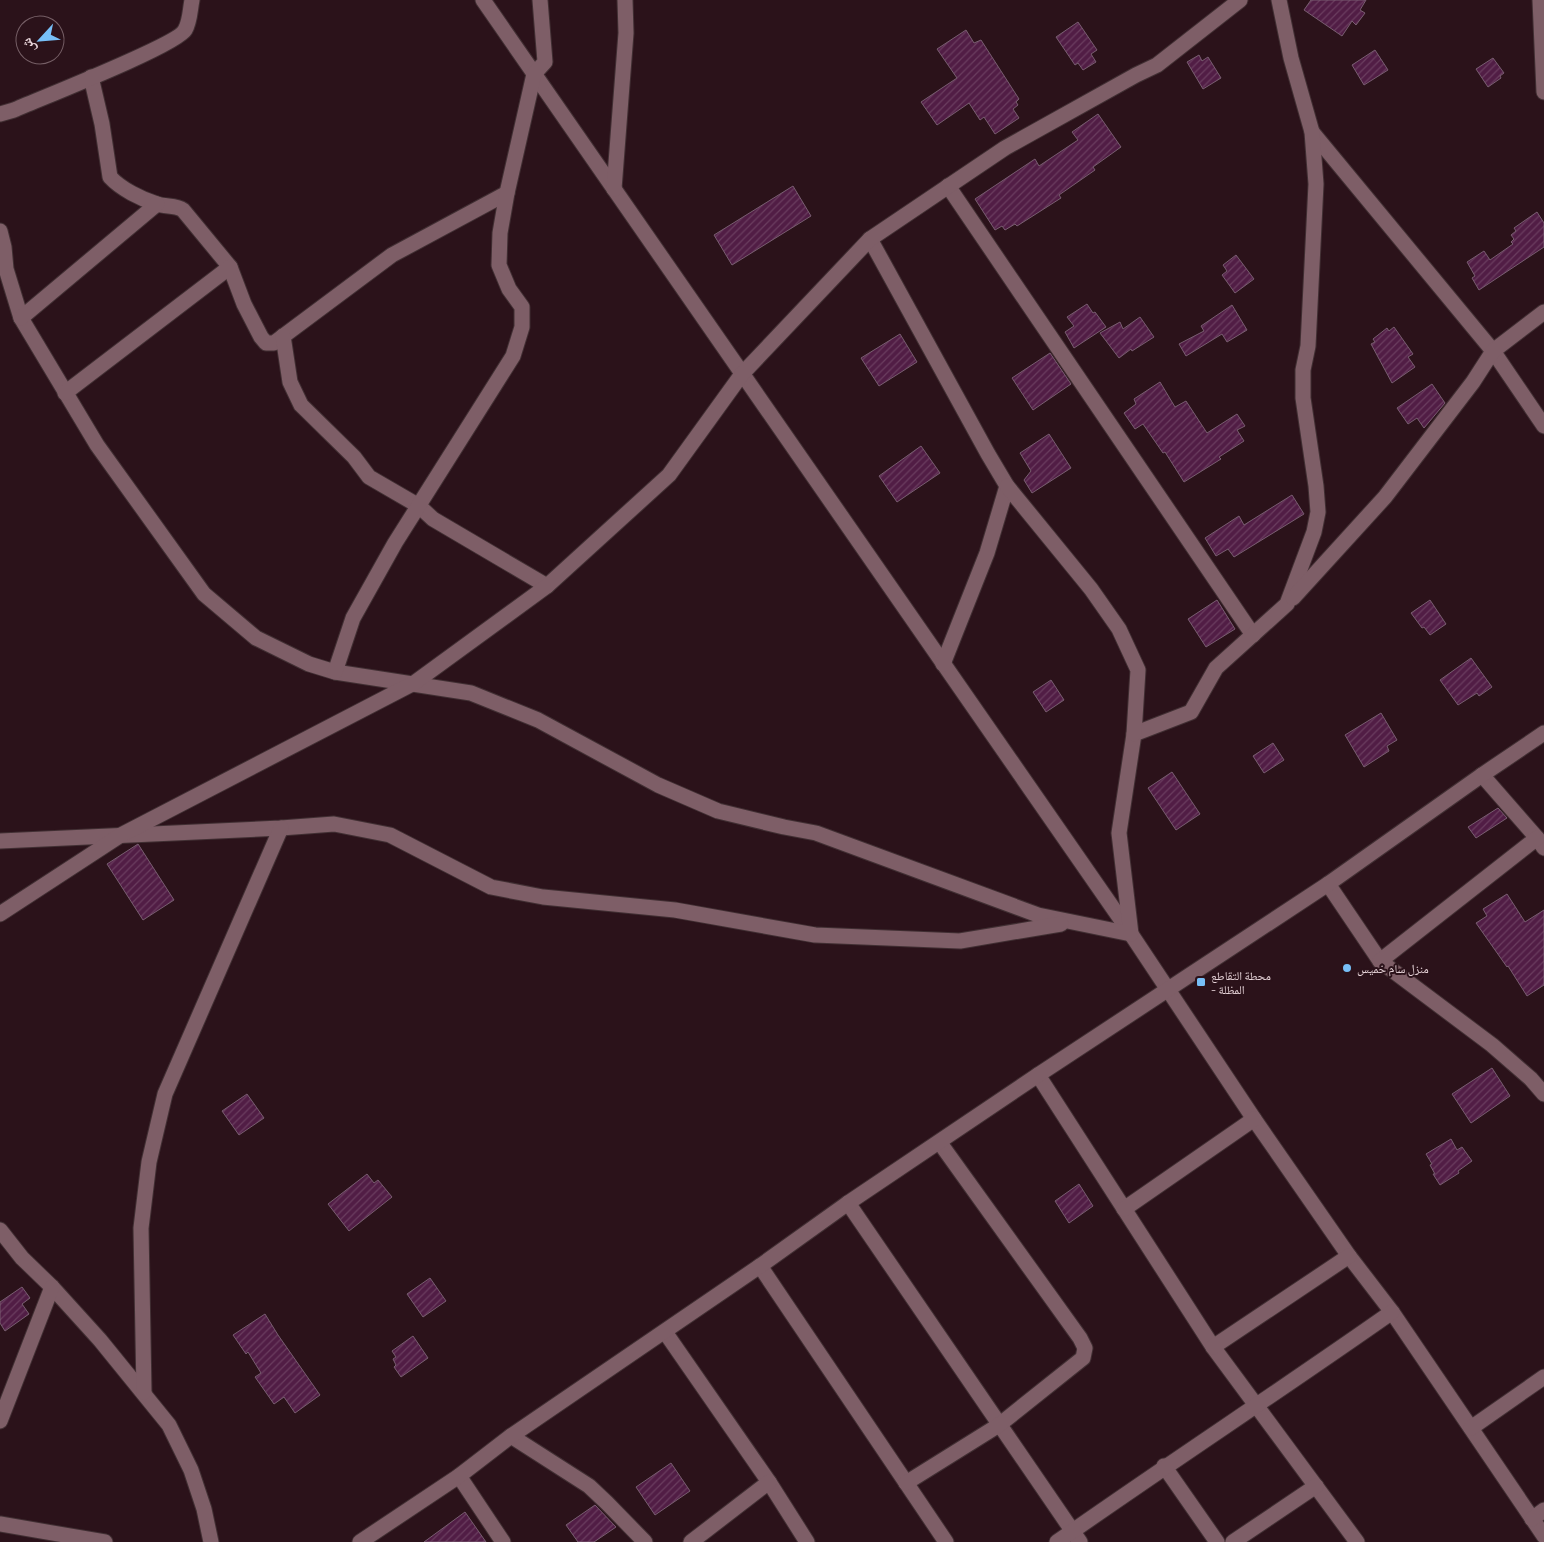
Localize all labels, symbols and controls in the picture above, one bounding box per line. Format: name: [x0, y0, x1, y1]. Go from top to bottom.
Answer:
north arrow: [15, 15, 65, 65]
text: ش: [16, 35, 40, 57]
place label: منزل سام خميس: [1357, 960, 1429, 977]
marker: منزل سام خميس: [1341, 962, 1353, 974]
place label: محطة التقاطع - المظلة: [1211, 967, 1271, 998]
marker: محطة التقاطع - المظلة: [1195, 976, 1207, 988]

